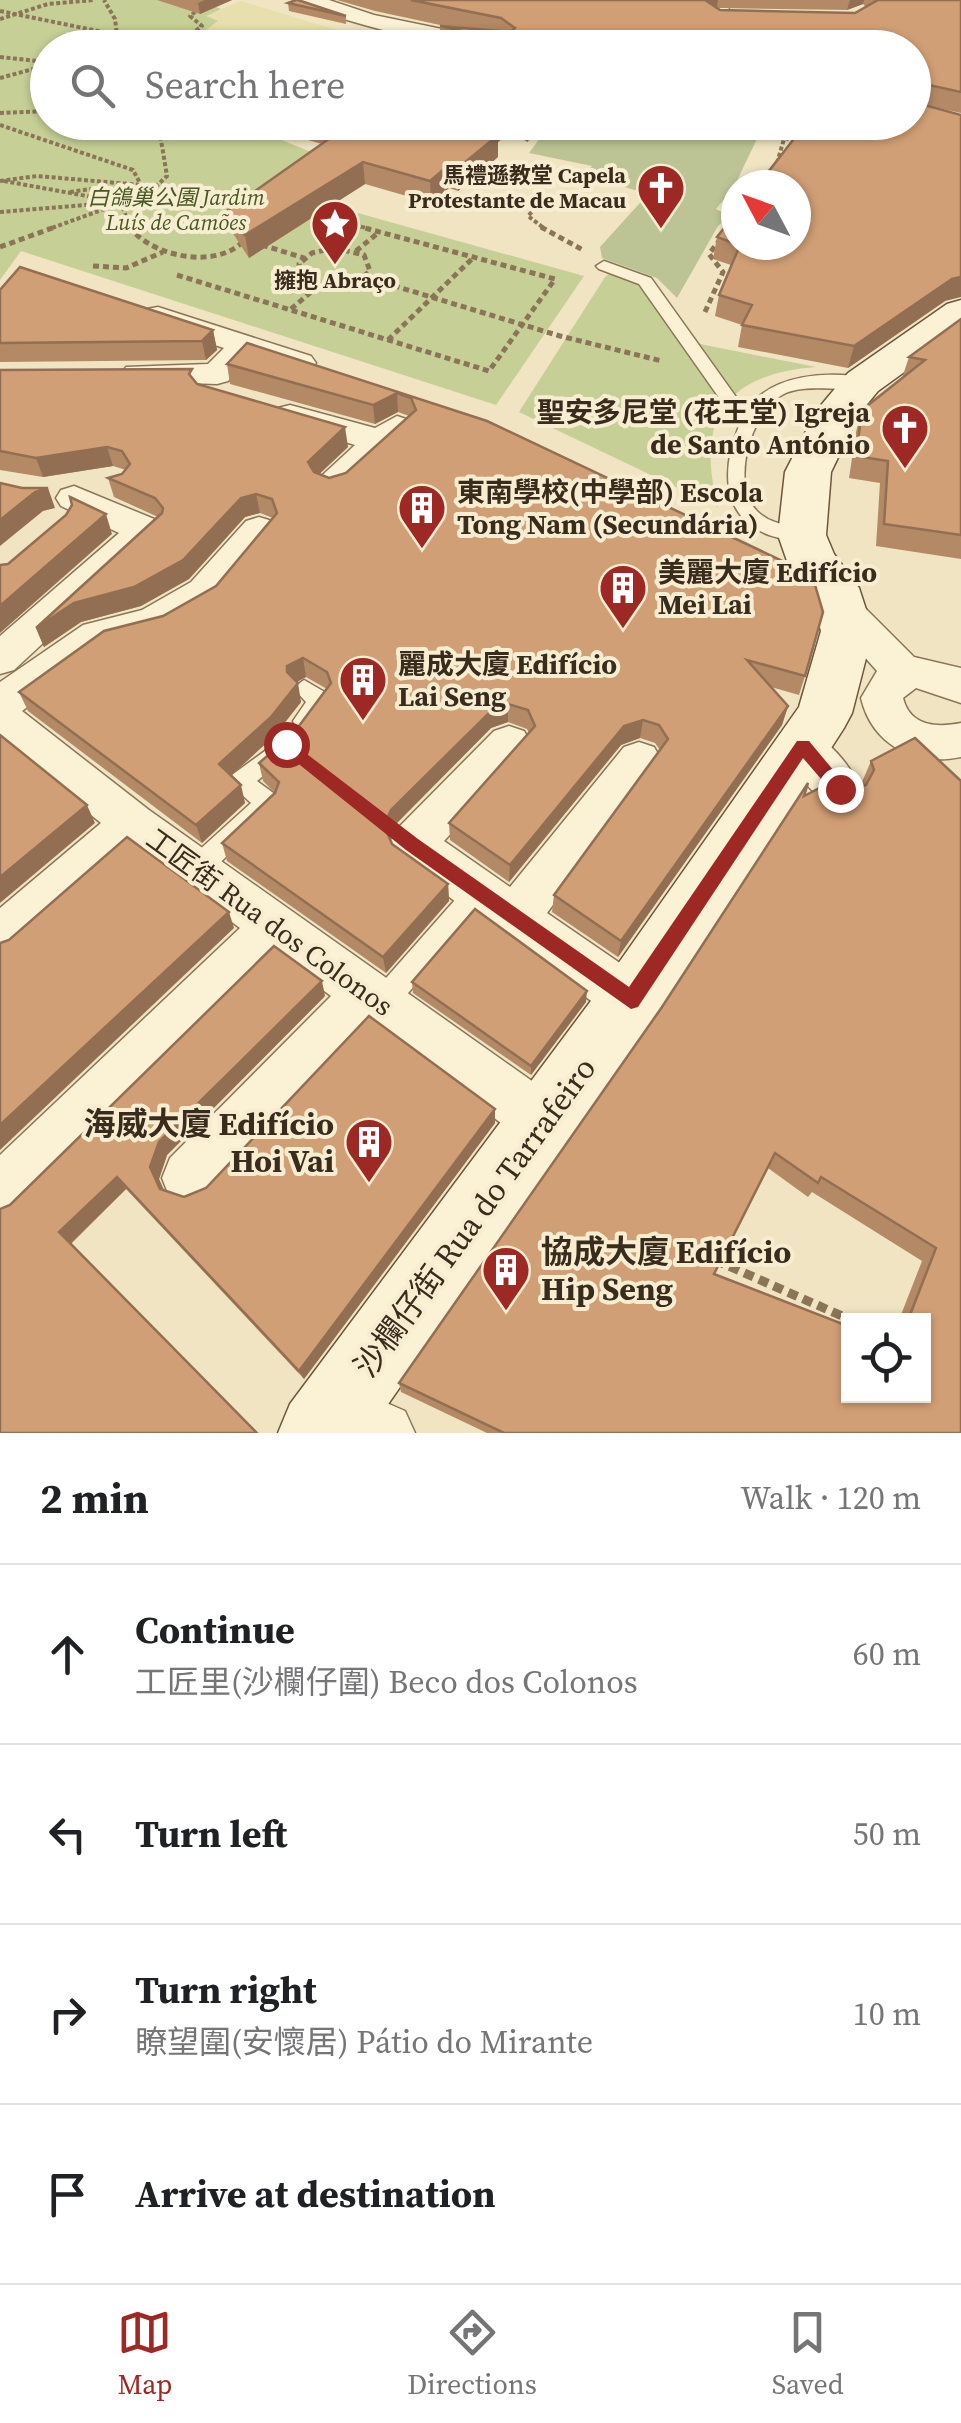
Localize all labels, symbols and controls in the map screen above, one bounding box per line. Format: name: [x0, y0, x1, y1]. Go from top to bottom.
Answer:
search box: [30, 30, 931, 140]
icon: search: [65, 58, 120, 113]
text: Search here: [145, 59, 345, 111]
place label: 馬禮遜教堂 Capela Protestante de Macau: [408, 160, 626, 215]
church icon: 馬禮遜教堂 Capela Protestante de Macau: [635, 162, 687, 230]
north arrow: [721, 170, 811, 260]
park label: 白鴿巢公園 Jardim Luís de Camões: [87, 182, 265, 237]
place icon: 擁抱 Abraço: [309, 198, 361, 266]
place label: 擁抱 Abraço: [274, 265, 396, 295]
place label: 聖安多尼堂 (花王堂) Igreja de Santo António: [537, 393, 870, 463]
church icon: 聖安多尼堂 (花王堂) Igreja de Santo António: [879, 402, 931, 470]
place label: 東南學校(中學部) Escola Tong Nam (Secundária): [457, 473, 763, 543]
building icon: 東南學校(中學部) Escola Tong Nam (Secundária): [396, 482, 448, 550]
place label: 美麗大廈 Edifício Mei Lai: [658, 553, 877, 623]
building icon: 美麗大廈 Edifício Mei Lai: [597, 562, 649, 630]
place label: 麗成大廈 Edifício Lai Seng: [398, 645, 617, 715]
building icon: 麗成大廈 Edifício Lai Seng: [337, 654, 389, 722]
route start: [264, 722, 310, 768]
route end: [818, 767, 864, 813]
street label: 工匠街 Rua dos Colonos: [139, 820, 401, 1024]
street label: 沙欄仔街 Rua do Tarrafeiro: [344, 1048, 606, 1386]
place label: 海威大廈 Edifício Hoi Vai: [84, 1102, 334, 1183]
building icon: 海威大廈 Edifício Hoi Vai: [343, 1116, 395, 1184]
place label: 協成大廈 Edifício Hip Seng: [541, 1230, 791, 1311]
building icon: 協成大廈 Edifício Hip Seng: [480, 1244, 532, 1312]
map controls: [841, 1313, 931, 1403]
button: locate: [841, 1313, 931, 1403]
text: 2 min: [40, 1469, 149, 1527]
text: Walk · 120 m: [740, 1476, 921, 1520]
text: Continue: [135, 1604, 295, 1656]
icon: ahead: [40, 1627, 95, 1682]
text: 60 m: [853, 1632, 921, 1676]
text: 工匠里(沙欄仔圍) Beco dos Colonos: [135, 1660, 638, 1704]
icon: left: [40, 1807, 95, 1862]
text: Turn left: [135, 1808, 287, 1860]
text: 50 m: [853, 1812, 921, 1856]
text: Turn right: [135, 1964, 317, 2016]
icon: right: [40, 1987, 95, 2042]
text: 10 m: [853, 1992, 921, 2036]
text: 瞭望圍(安懷居) Pátio do Mirante: [135, 2020, 593, 2064]
icon: arrive: [40, 2167, 95, 2222]
text: Arrive at destination: [135, 2168, 496, 2220]
tab: Map: [117, 2305, 172, 2403]
tab: Directions: [407, 2305, 537, 2403]
tab: Saved: [772, 2305, 844, 2403]

